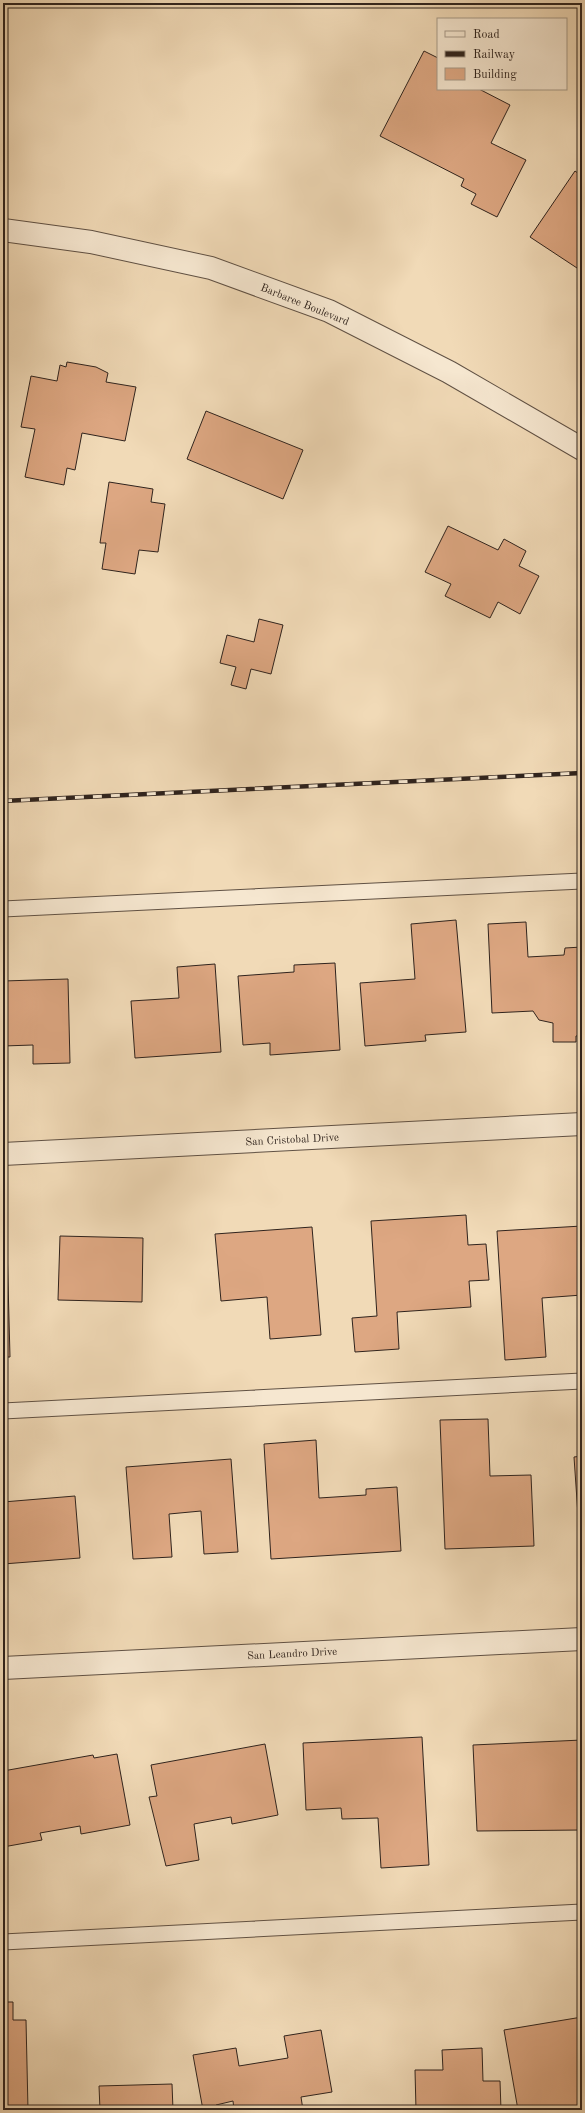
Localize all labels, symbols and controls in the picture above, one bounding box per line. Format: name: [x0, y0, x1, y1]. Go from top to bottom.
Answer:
legend: [437, 18, 567, 90]
text: Road: [473, 29, 500, 41]
text: Railway: [473, 49, 516, 61]
text: Building: [473, 69, 517, 81]
street label: Barbaree Boulevard: [259, 283, 351, 328]
street label: San Cristobal Drive: [245, 1133, 339, 1148]
street label: San Leandro Drive: [247, 1647, 337, 1662]

